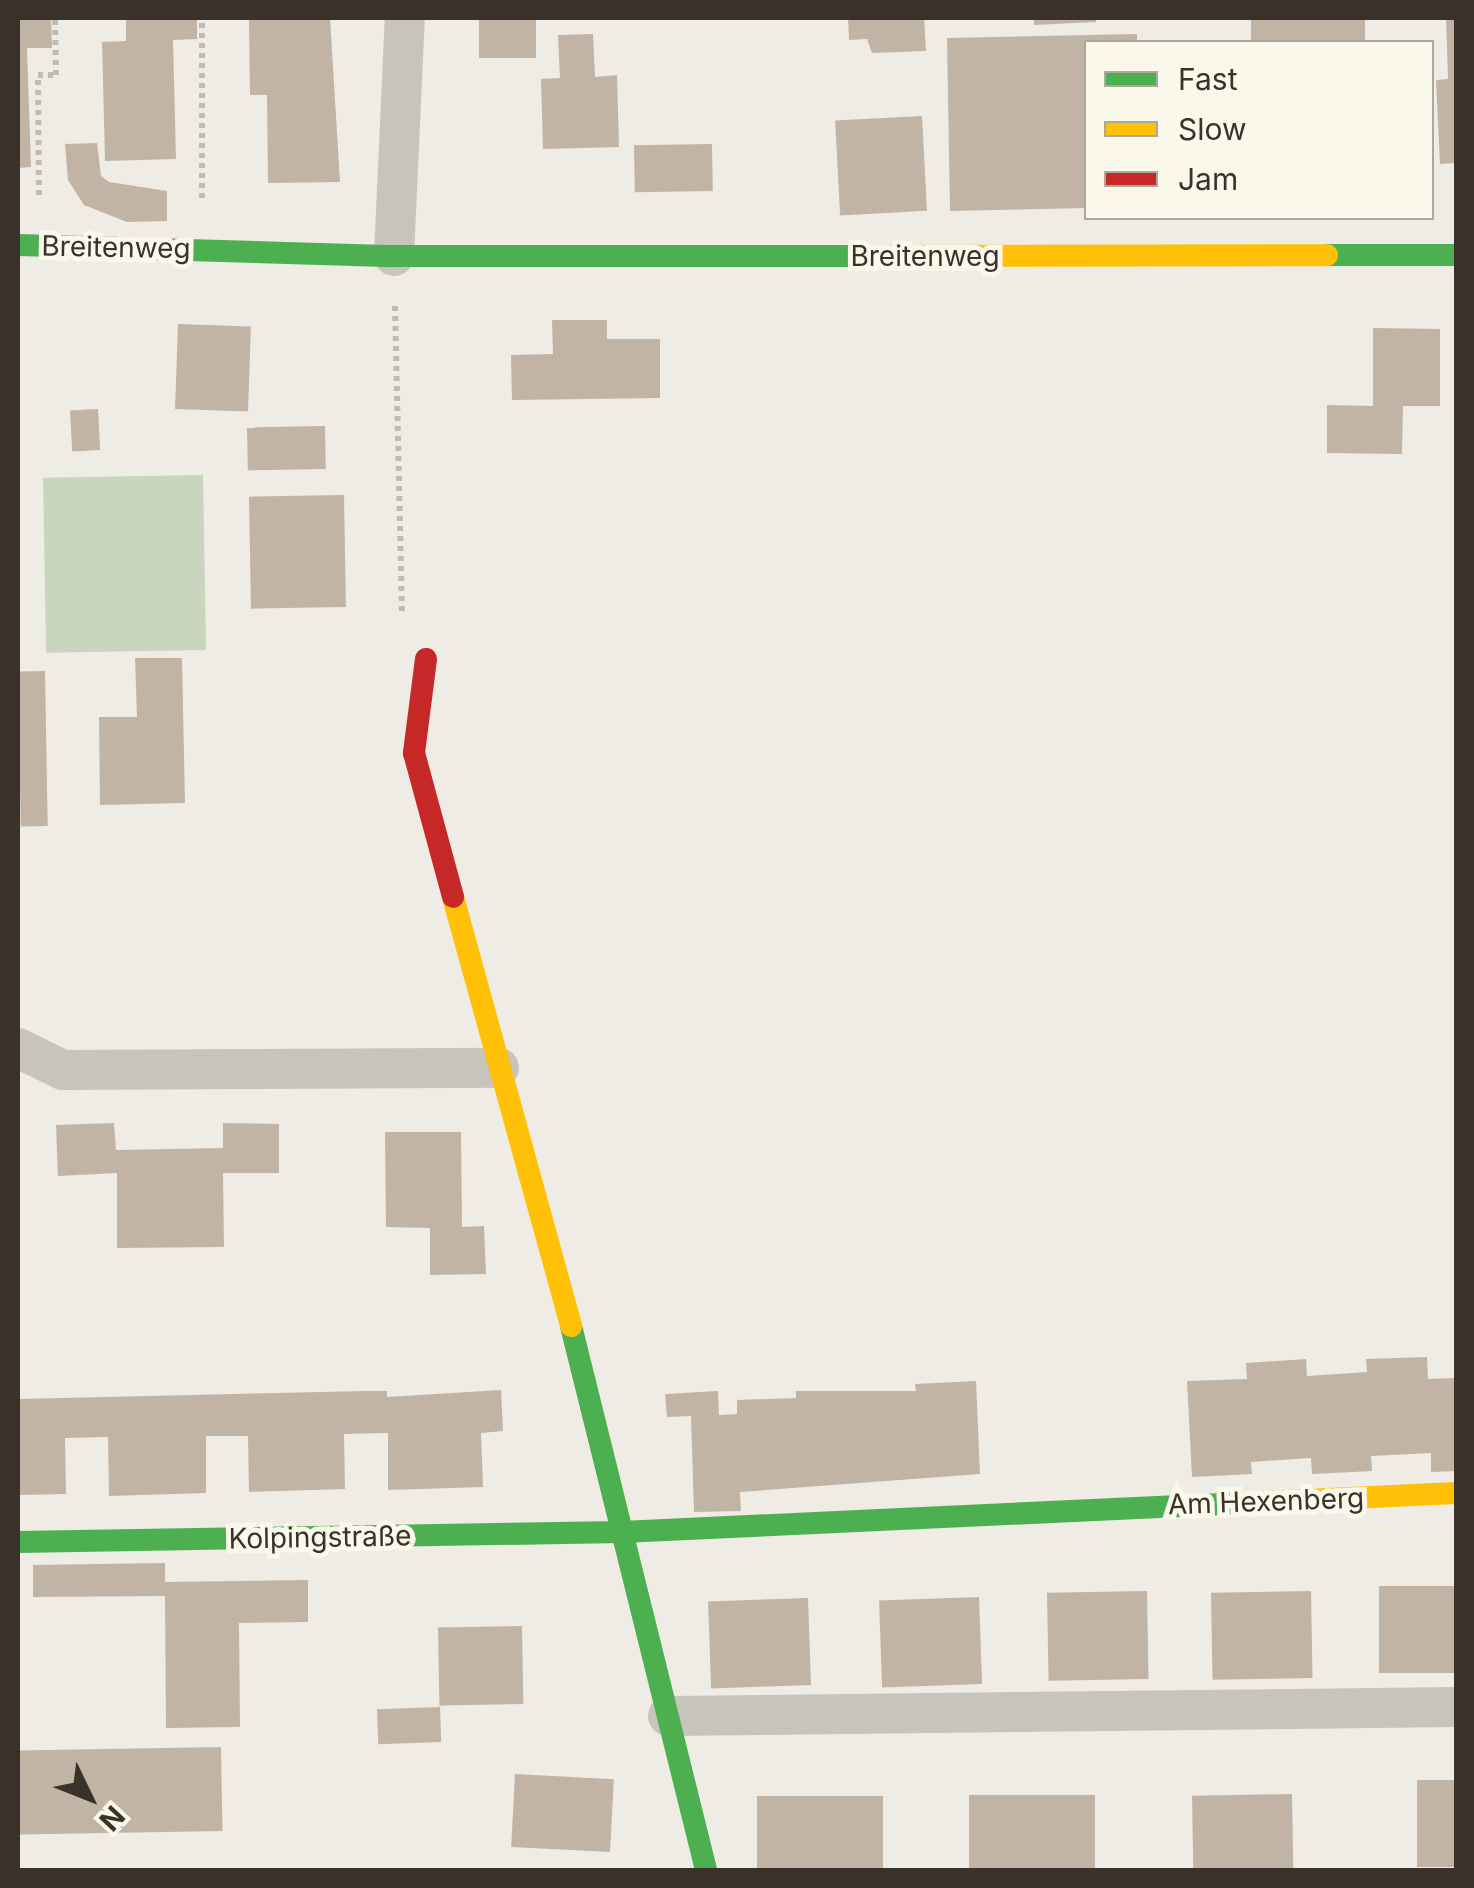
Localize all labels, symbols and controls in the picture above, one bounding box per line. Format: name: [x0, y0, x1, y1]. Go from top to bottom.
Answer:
legend: [1084, 40, 1434, 220]
text: Fast: [1178, 61, 1237, 97]
text: Slow: [1178, 111, 1247, 147]
text: Jam: [1178, 161, 1238, 197]
street label: Breitenweg: [41, 229, 191, 265]
street label: Breitenweg: [850, 239, 1000, 273]
street label: Am Hexenberg: [1167, 1481, 1365, 1521]
street label: Kolpingstraße: [228, 1519, 412, 1555]
north arrow: [40, 1748, 140, 1848]
text: N: [92, 1799, 132, 1838]

